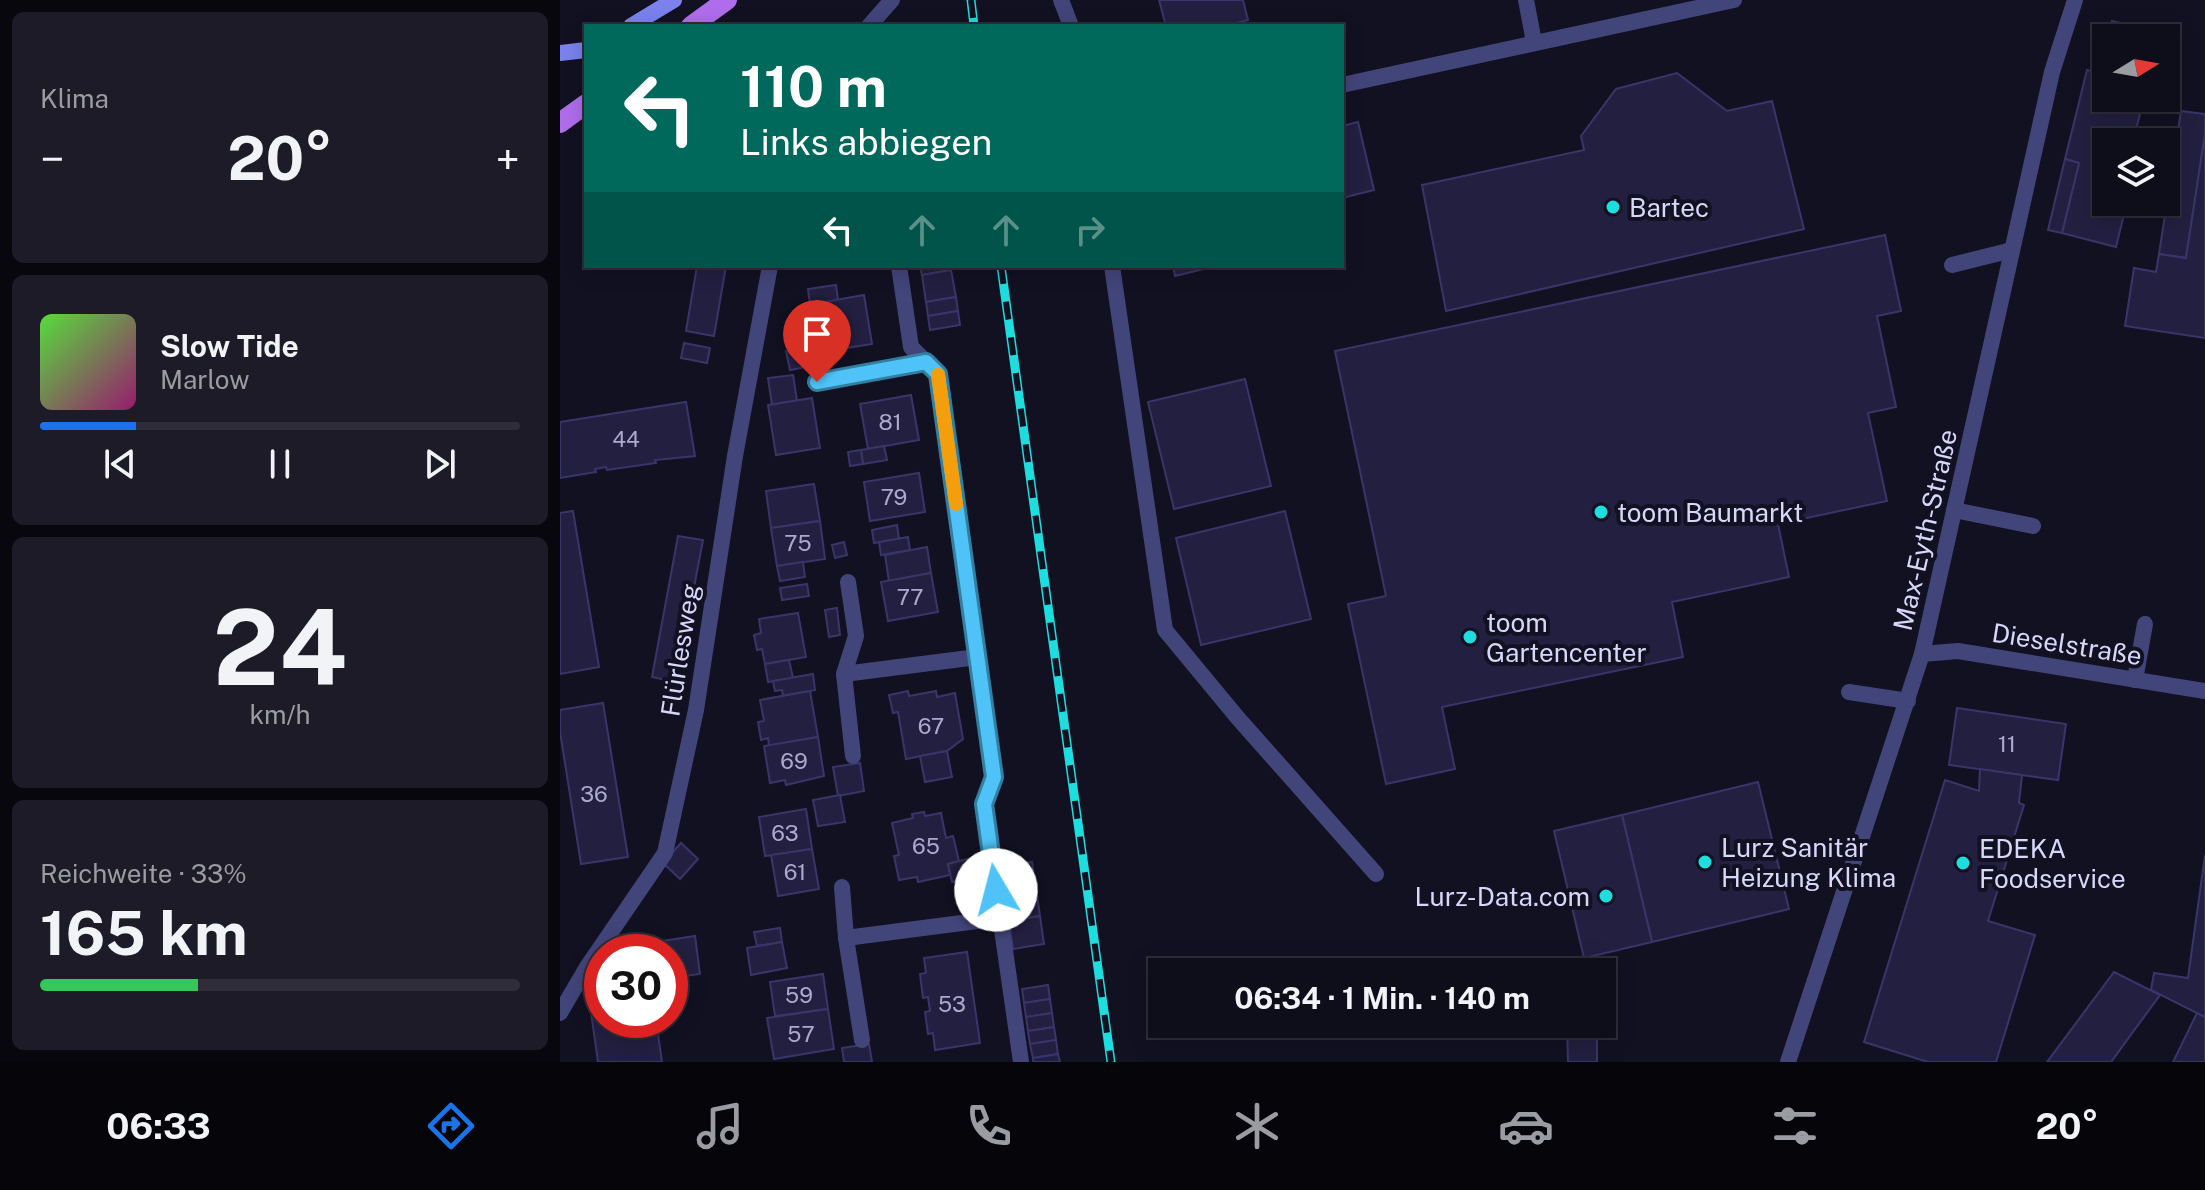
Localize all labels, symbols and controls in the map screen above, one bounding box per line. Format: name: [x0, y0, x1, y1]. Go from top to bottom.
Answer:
north arrow: [2092, 24, 2180, 112]
map controls: [2092, 24, 2180, 216]
text: 110 m: [740, 54, 887, 120]
icon: left: [608, 56, 712, 160]
text: Klima: [40, 83, 109, 114]
text: Links abbiegen: [740, 121, 992, 163]
text: 20°: [227, 123, 333, 194]
button: layers: [2092, 128, 2180, 216]
text: −: [40, 133, 64, 185]
text: +: [496, 133, 520, 185]
place label: Bartec: [1629, 192, 1709, 223]
marker: Bartec: [1604, 198, 1622, 216]
icon: left: [816, 208, 860, 252]
icon: ahead: [900, 208, 944, 252]
icon: ahead: [984, 208, 1028, 252]
icon: right: [1068, 208, 1112, 252]
pin: [783, 300, 851, 382]
icon: arrive: [795, 312, 839, 356]
text: Slow Tide: [160, 328, 299, 364]
text: Marlow: [160, 364, 250, 395]
house number: 81: [878, 409, 902, 435]
house number: 44: [612, 426, 640, 452]
street label: Max-Eyth-Straße: [1887, 426, 1963, 634]
icon: previous: [98, 442, 142, 486]
icon: pause: [258, 442, 302, 486]
icon: next: [418, 442, 462, 486]
house number: 79: [881, 484, 907, 510]
place label: toom Baumarkt: [1617, 497, 1803, 528]
marker: toom Baumarkt: [1592, 503, 1610, 521]
house number: 75: [784, 530, 812, 556]
street label: Flürlesweg: [654, 581, 706, 719]
house number: 77: [897, 584, 923, 610]
text: 24: [213, 586, 347, 708]
place label: toom Gartencenter: [1486, 607, 1647, 668]
street label: Dieselstraße: [1990, 617, 2144, 671]
marker: toom Gartencenter: [1461, 628, 1479, 646]
text: km/h: [249, 699, 311, 730]
house number: 67: [918, 713, 944, 739]
house number: 11: [1998, 731, 2016, 757]
house number: 69: [780, 748, 808, 774]
house number: 36: [580, 781, 608, 807]
house number: 63: [771, 820, 799, 846]
place label: Lurz Sanitär Heizung Klima: [1721, 832, 1896, 893]
house number: 65: [912, 833, 940, 859]
place label: EDEKA Foodservice: [1979, 833, 2126, 894]
position arrow: [954, 848, 1038, 932]
marker: Lurz Sanitär Heizung Klima: [1696, 853, 1714, 871]
marker: EDEKA Foodservice: [1954, 854, 1972, 872]
text: Reichweite · 33%: [40, 858, 247, 889]
house number: 61: [784, 859, 806, 885]
place label: Lurz-Data.com: [1415, 881, 1590, 912]
marker: Lurz-Data.com: [1597, 887, 1615, 905]
text: 165 km: [40, 898, 248, 969]
speed limit sign: 30: [584, 934, 688, 1038]
text: 06:34 · 1 Min. · 140 m: [1234, 980, 1530, 1016]
house number: 59: [785, 982, 813, 1008]
house number: 53: [938, 991, 966, 1017]
house number: 57: [787, 1021, 815, 1047]
icon: directions: [423, 1098, 479, 1154]
icon: music: [692, 1098, 748, 1154]
icon: phone: [961, 1098, 1017, 1154]
icon: climate: [1229, 1098, 1285, 1154]
icon: car: [1498, 1098, 1554, 1154]
icon: filters: [1767, 1098, 1823, 1154]
text: 06:33: [106, 1105, 211, 1147]
text: 20°: [2036, 1105, 2099, 1147]

